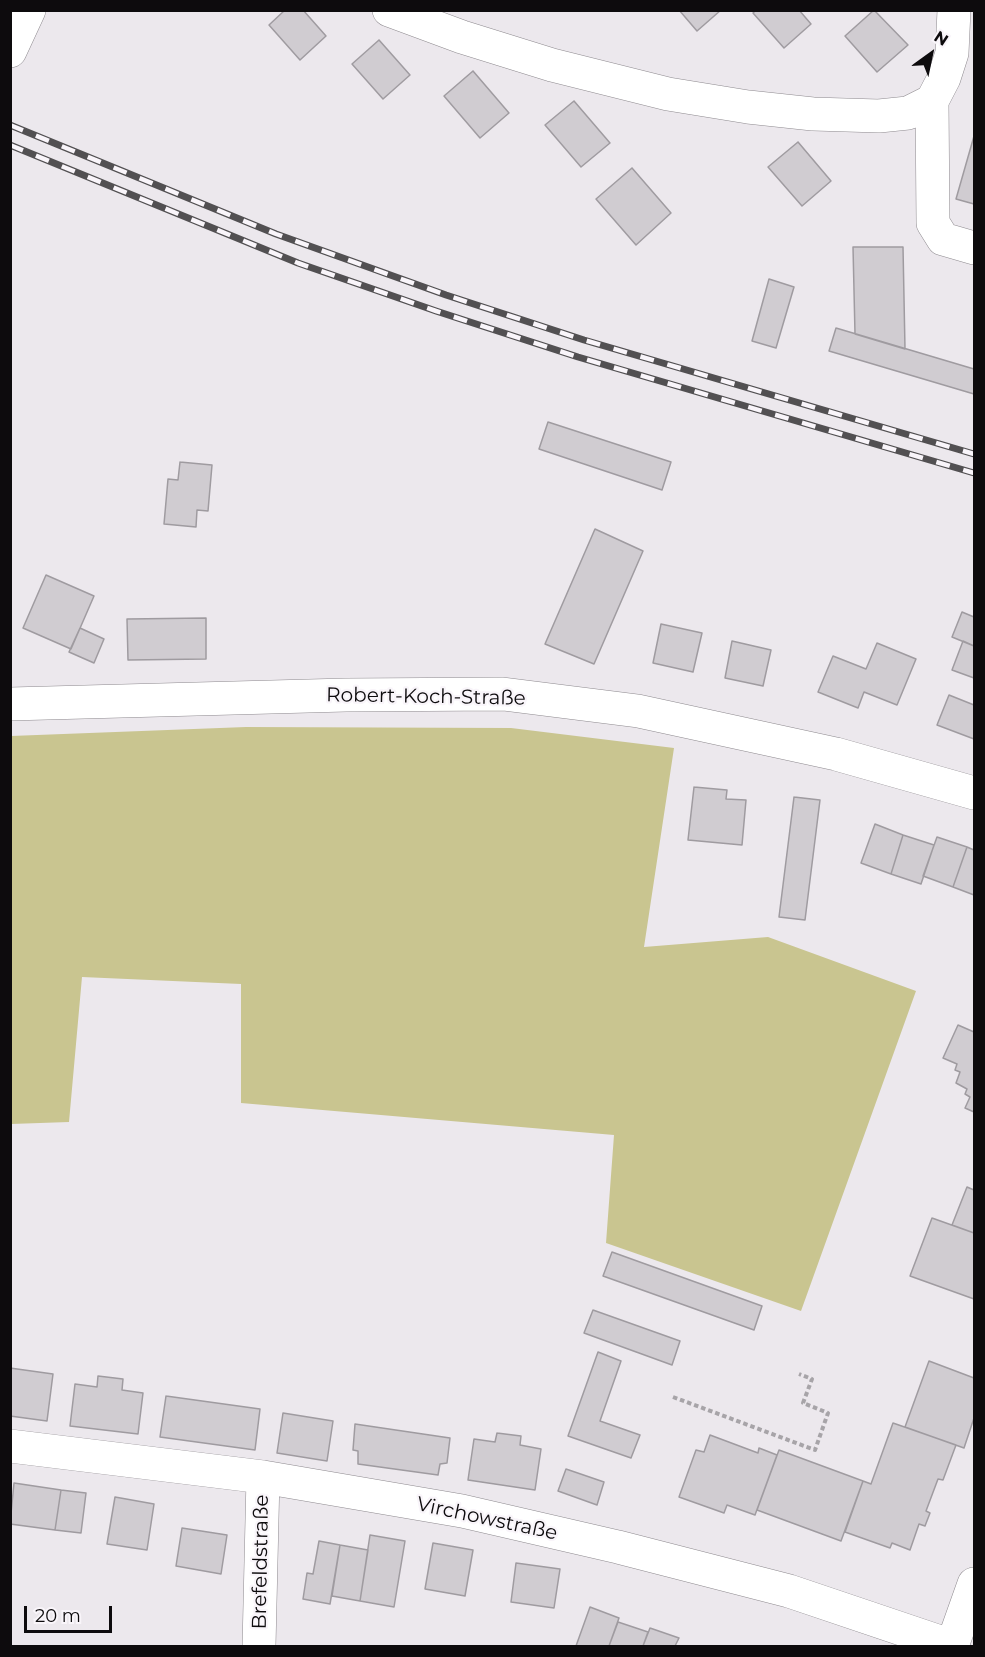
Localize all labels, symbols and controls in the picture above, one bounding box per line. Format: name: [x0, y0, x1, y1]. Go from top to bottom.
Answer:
north arrow: [901, 24, 961, 84]
text: N: [930, 27, 952, 50]
street label: Robert-Koch-Straße: [326, 683, 526, 711]
street label: Virchowstraße: [414, 1492, 560, 1546]
street label: Brefeldstraße: [248, 1494, 274, 1630]
scale bar: [27, 1594, 116, 1632]
text: 20 m: [35, 1605, 81, 1627]

